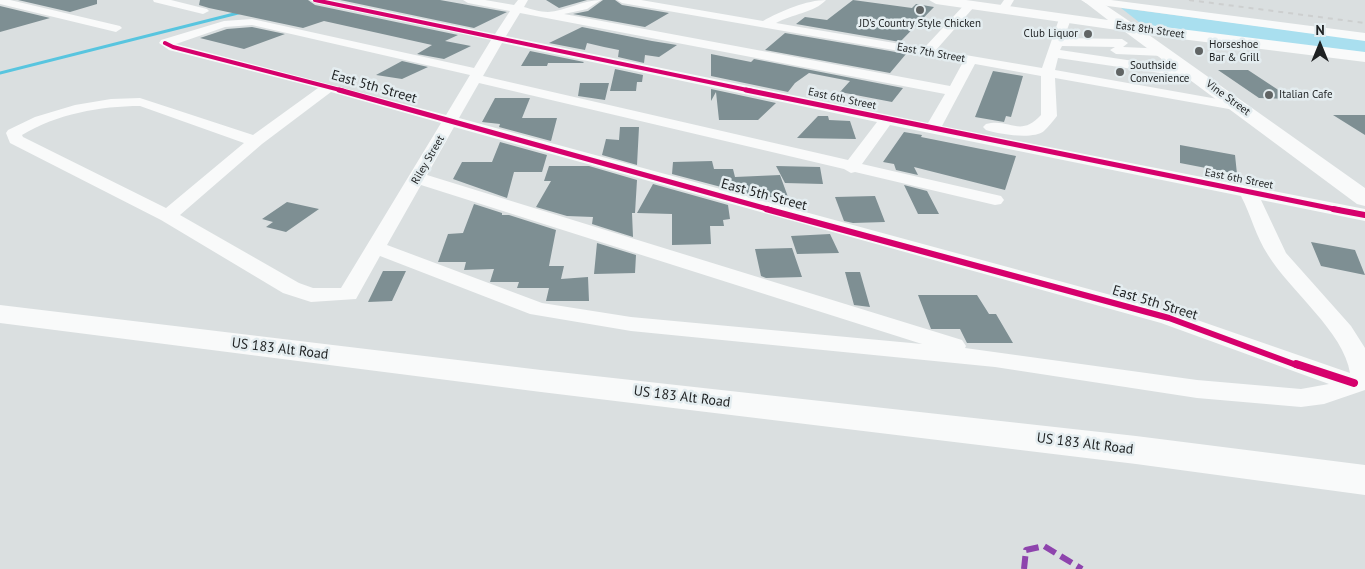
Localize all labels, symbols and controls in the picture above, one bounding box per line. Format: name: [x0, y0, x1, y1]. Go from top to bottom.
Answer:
marker: JD's Country Style Chicken: [914, 4, 926, 16]
place label: JD's Country Style Chicken: [859, 17, 981, 31]
street label: East 8th Street: [1115, 19, 1185, 41]
north arrow: [1295, 20, 1345, 70]
text: N: [1315, 21, 1325, 39]
place label: Club Liquor: [1024, 27, 1078, 41]
marker: Club Liquor: [1082, 28, 1094, 40]
place label: Horseshoe Bar & Grill: [1209, 38, 1259, 64]
street label: East 7th Street: [896, 40, 966, 66]
marker: Horseshoe Bar & Grill: [1193, 45, 1205, 57]
place label: Southside Convenience: [1130, 59, 1189, 85]
marker: Southside Convenience: [1114, 66, 1126, 78]
street label: East 5th Street: [329, 67, 419, 107]
street label: Vine Street: [1203, 77, 1253, 119]
street label: East 6th Street: [807, 85, 877, 113]
place label: Italian Cafe: [1279, 88, 1332, 102]
marker: Italian Cafe: [1263, 89, 1275, 101]
street label: Riley Street: [409, 133, 447, 187]
street label: East 6th Street: [1204, 166, 1274, 192]
street label: East 5th Street: [719, 175, 809, 215]
street label: East 5th Street: [1110, 282, 1200, 324]
street label: US 183 Alt Road: [231, 335, 329, 363]
street label: US 183 Alt Road: [633, 383, 731, 411]
street label: US 183 Alt Road: [1036, 430, 1134, 458]

